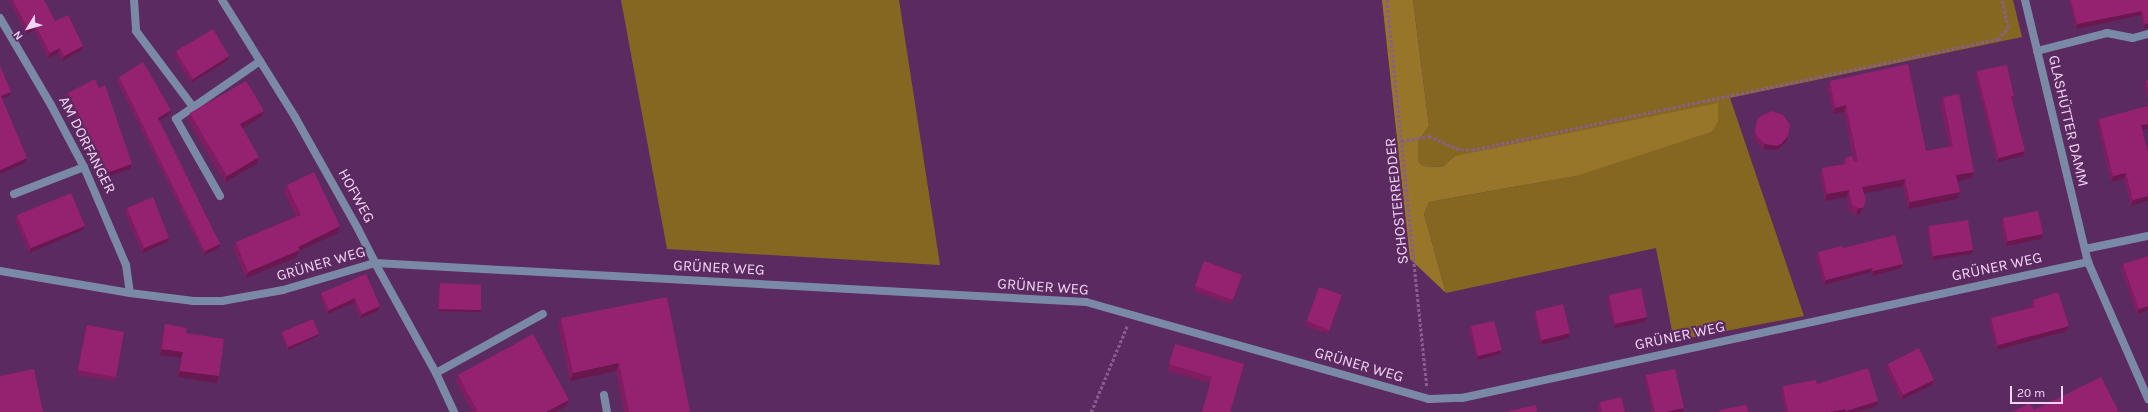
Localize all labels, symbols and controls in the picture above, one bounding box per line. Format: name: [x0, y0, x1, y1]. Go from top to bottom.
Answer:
north arrow: [8, 8, 48, 48]
text: N: [10, 28, 26, 43]
street label: GLASHÜTTER DAMM: [2044, 54, 2092, 188]
street label: AM DORFANGER: [55, 93, 119, 197]
street label: SCHOSTERREDDER: [1381, 137, 1413, 265]
street label: HOFWEG: [334, 166, 378, 226]
street label: GRÜNER WEG: [275, 243, 367, 285]
street label: GRÜNER WEG: [1950, 249, 2044, 285]
street label: GRÜNER WEG: [673, 257, 765, 279]
street label: GRÜNER WEG: [997, 275, 1089, 299]
street label: GRÜNER WEG: [1633, 318, 1727, 354]
street label: GRÜNER WEG: [1313, 344, 1405, 386]
scale bar: [2012, 378, 2065, 404]
text: 20 m: [2017, 386, 2045, 400]

